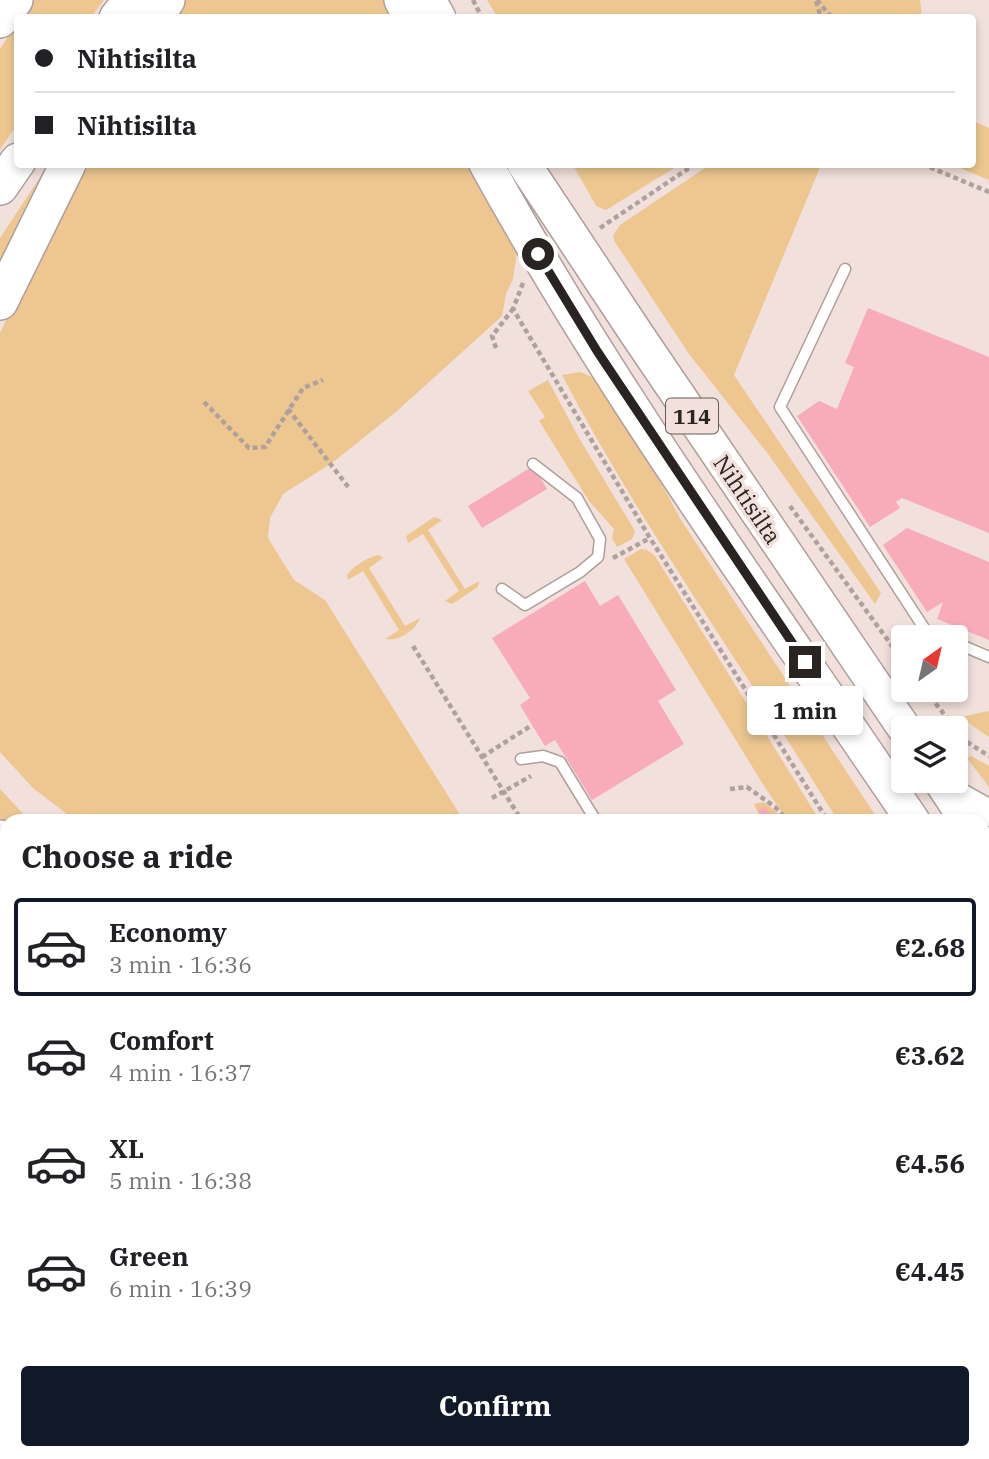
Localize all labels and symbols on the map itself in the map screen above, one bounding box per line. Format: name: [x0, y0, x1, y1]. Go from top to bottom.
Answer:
route start: [522, 238, 554, 270]
road number: 114: [666, 398, 718, 434]
street label: Nihtisilta: [707, 449, 789, 549]
north arrow: [891, 625, 968, 702]
route end: [789, 646, 821, 678]
callout: 1 min: [747, 686, 863, 736]

